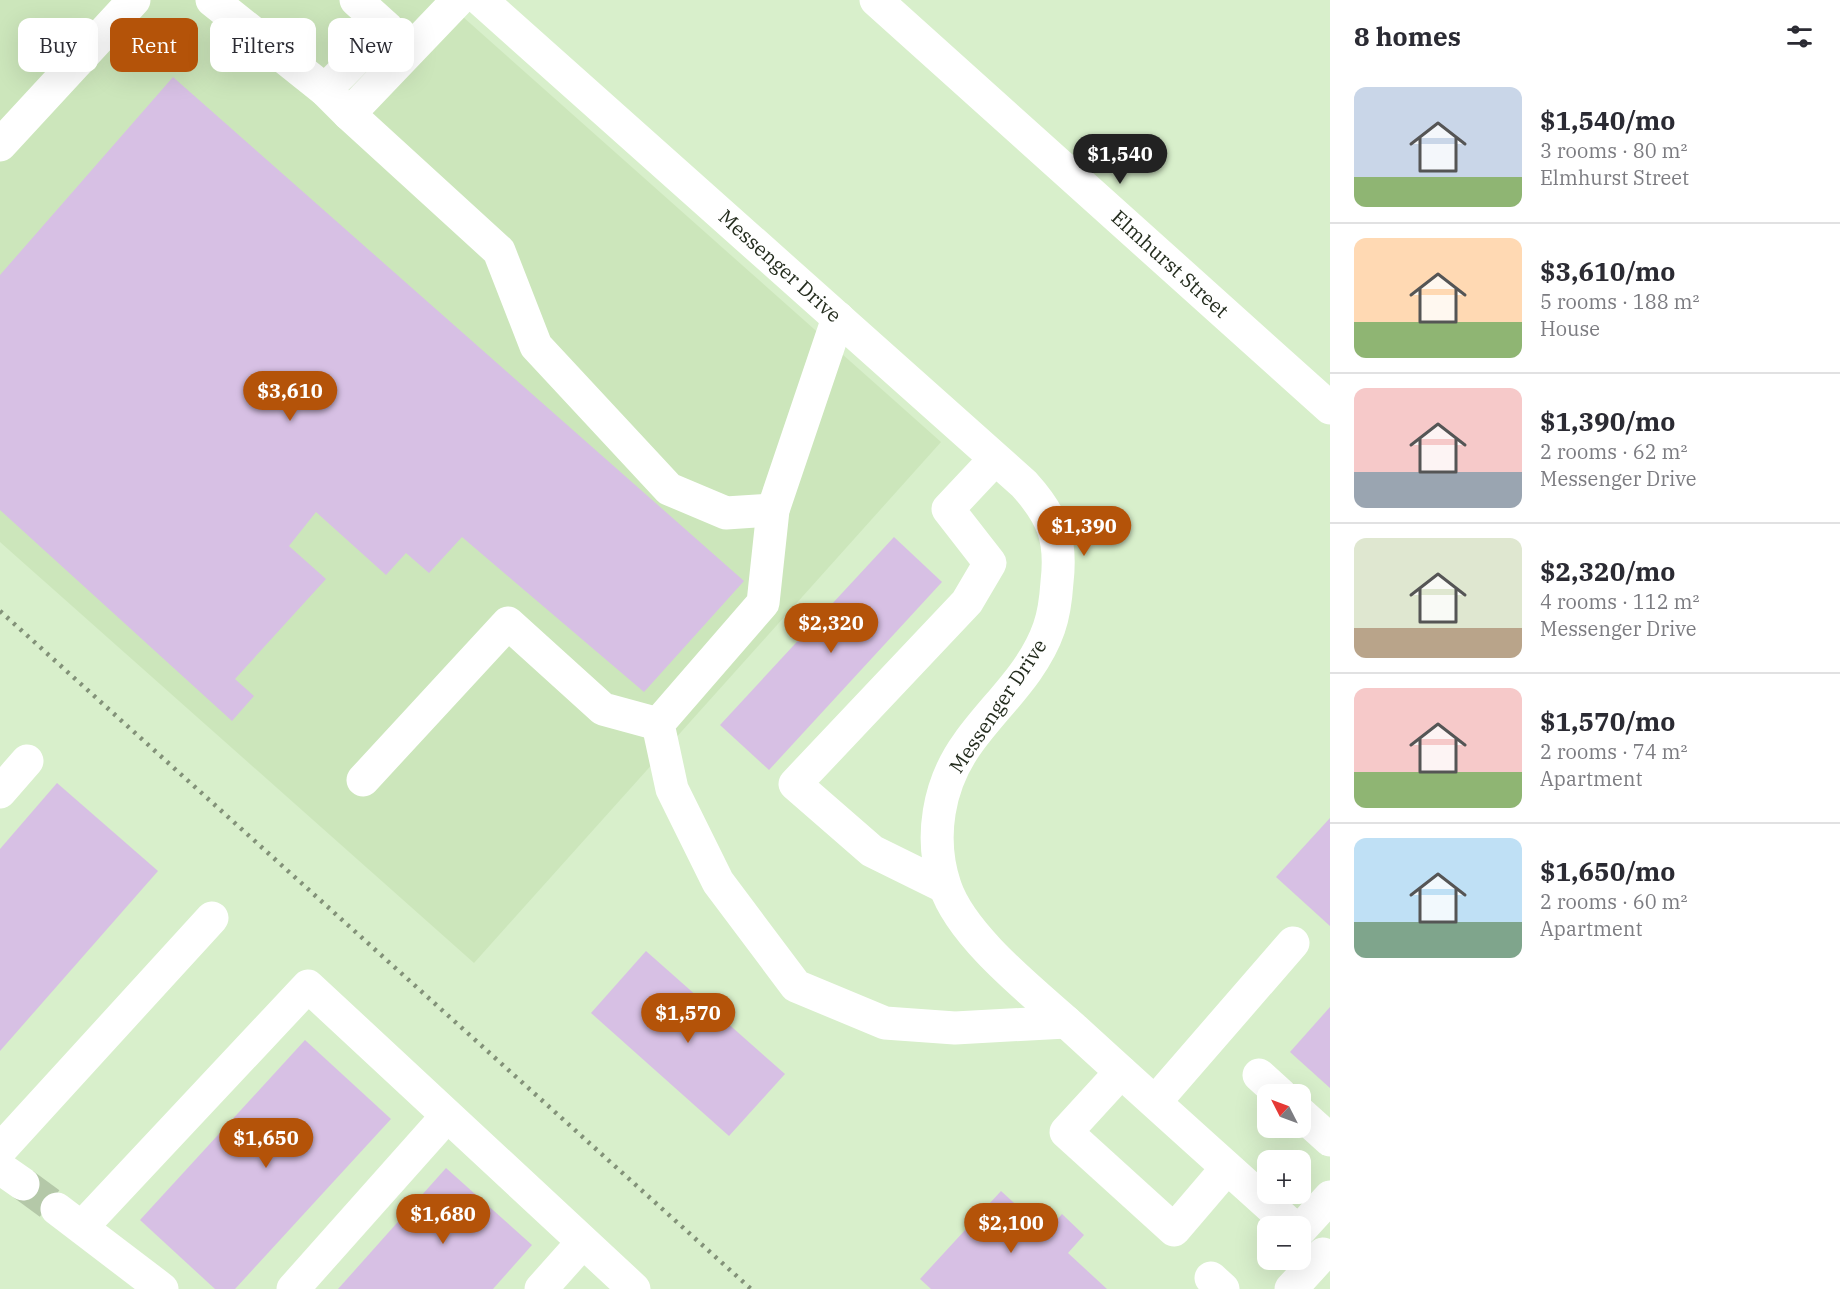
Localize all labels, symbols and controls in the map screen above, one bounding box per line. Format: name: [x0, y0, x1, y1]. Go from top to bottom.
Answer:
chip: Buy: [18, 18, 98, 72]
chip: Rent: [110, 18, 198, 72]
chip: Filters: [210, 18, 316, 72]
chip: New: [328, 18, 414, 72]
text: 8 homes: [1354, 19, 1461, 53]
icon: filters: [1783, 20, 1816, 53]
text: $1,540/mo: [1540, 103, 1675, 137]
icon: home: [1402, 111, 1474, 183]
pin: $1,540: [1071, 134, 1169, 185]
text: 3 rooms · 80 m²: [1540, 137, 1687, 164]
text: $1,540: [1087, 140, 1153, 167]
text: Elmhurst Street: [1540, 164, 1689, 191]
street label: Messenger Drive: [713, 203, 848, 328]
street label: Elmhurst Street: [1106, 204, 1235, 324]
text: $3,610/mo: [1540, 254, 1675, 288]
icon: home: [1402, 262, 1474, 334]
text: 5 rooms · 188 m²: [1540, 288, 1699, 315]
text: House: [1540, 315, 1600, 342]
pin: $3,610: [241, 371, 339, 422]
text: $3,610: [257, 377, 323, 404]
text: $1,390/mo: [1540, 404, 1675, 438]
icon: home: [1402, 412, 1474, 484]
text: 2 rooms · 62 m²: [1540, 438, 1687, 465]
text: Messenger Drive: [1540, 465, 1697, 492]
pin: $1,390: [1035, 506, 1133, 557]
text: $1,390: [1051, 512, 1117, 539]
text: $2,320/mo: [1540, 554, 1675, 588]
icon: home: [1402, 562, 1474, 634]
text: 4 rooms · 112 m²: [1540, 588, 1699, 615]
pin: $2,320: [782, 603, 880, 654]
text: $2,320: [798, 609, 864, 636]
text: Messenger Drive: [1540, 615, 1697, 642]
street label: Messenger Drive: [943, 633, 1053, 778]
text: $1,570/mo: [1540, 704, 1675, 738]
icon: home: [1402, 712, 1474, 784]
text: 2 rooms · 74 m²: [1540, 738, 1687, 765]
text: Apartment: [1540, 765, 1643, 792]
text: $1,650/mo: [1540, 854, 1675, 888]
icon: home: [1402, 862, 1474, 934]
text: 2 rooms · 60 m²: [1540, 888, 1687, 915]
text: Apartment: [1540, 915, 1643, 942]
pin: $1,570: [639, 993, 737, 1044]
text: $1,570: [655, 999, 721, 1026]
north arrow: [1257, 1084, 1311, 1138]
map controls: [1257, 1084, 1311, 1270]
pin: $1,650: [217, 1118, 315, 1169]
text: $1,650: [233, 1124, 299, 1151]
button: +: [1257, 1150, 1311, 1204]
pin: $1,680: [394, 1194, 492, 1245]
text: $1,680: [410, 1200, 476, 1227]
pin: $2,100: [962, 1203, 1060, 1254]
text: $2,100: [978, 1209, 1044, 1236]
button: −: [1257, 1216, 1311, 1270]

